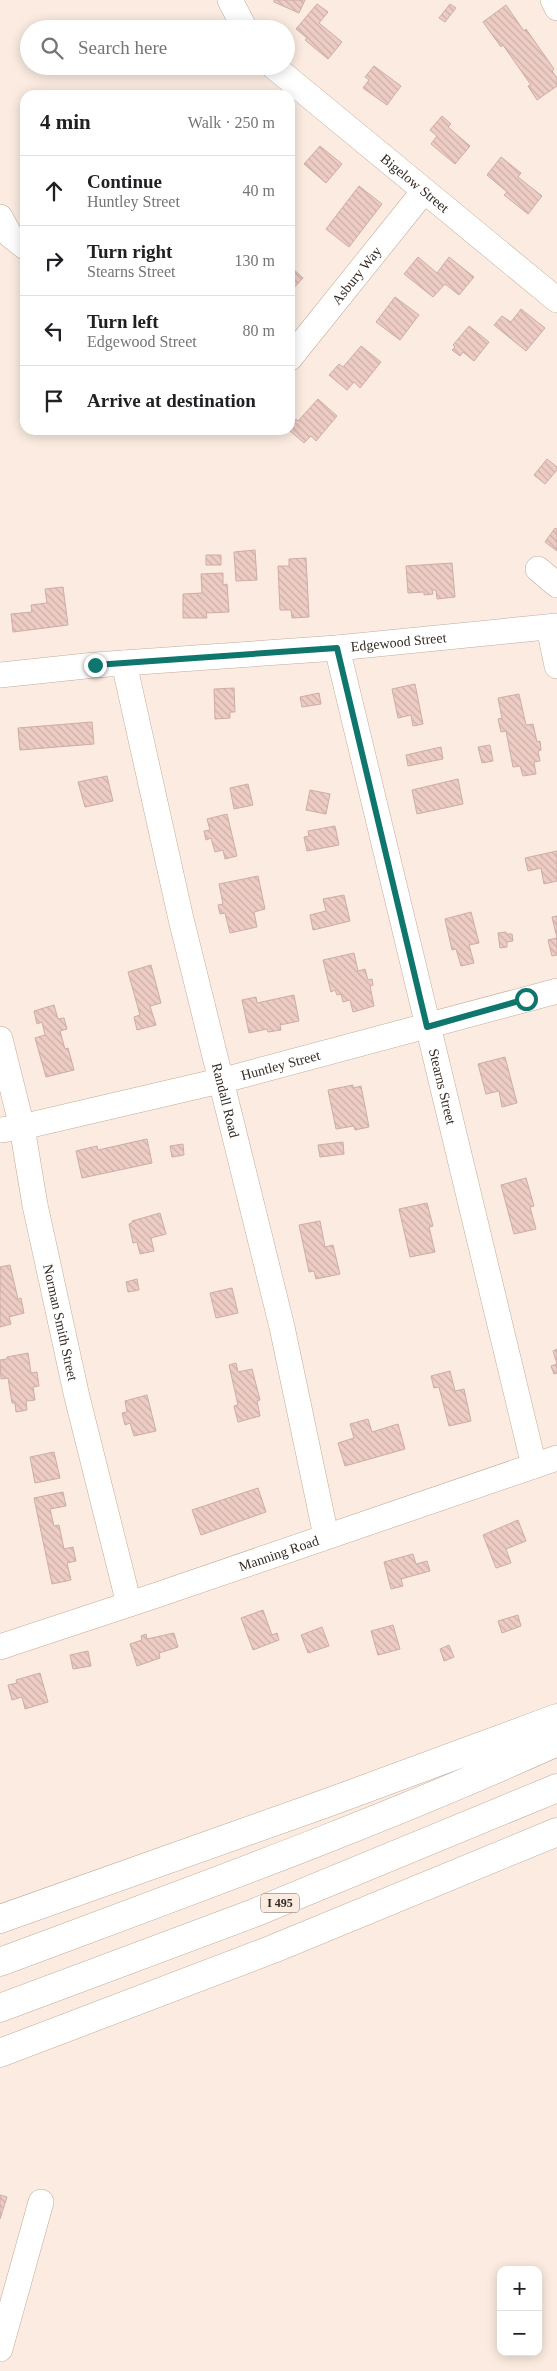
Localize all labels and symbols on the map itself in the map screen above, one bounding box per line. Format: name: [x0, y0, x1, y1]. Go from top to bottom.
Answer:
street label: Bigelow Street: [378, 151, 452, 216]
street label: Asbury Way: [329, 244, 384, 308]
street label: Edgewood Street: [350, 630, 447, 655]
route end: [84, 654, 107, 677]
route start: [515, 988, 538, 1011]
street label: Stearns Street: [426, 1047, 458, 1126]
street label: Huntley Street: [239, 1048, 322, 1083]
street label: Randall Road: [209, 1061, 242, 1139]
street label: Norman Smith Street: [40, 1263, 80, 1382]
street label: Manning Road: [237, 1533, 321, 1574]
road number: I 495: [261, 1894, 299, 1912]

